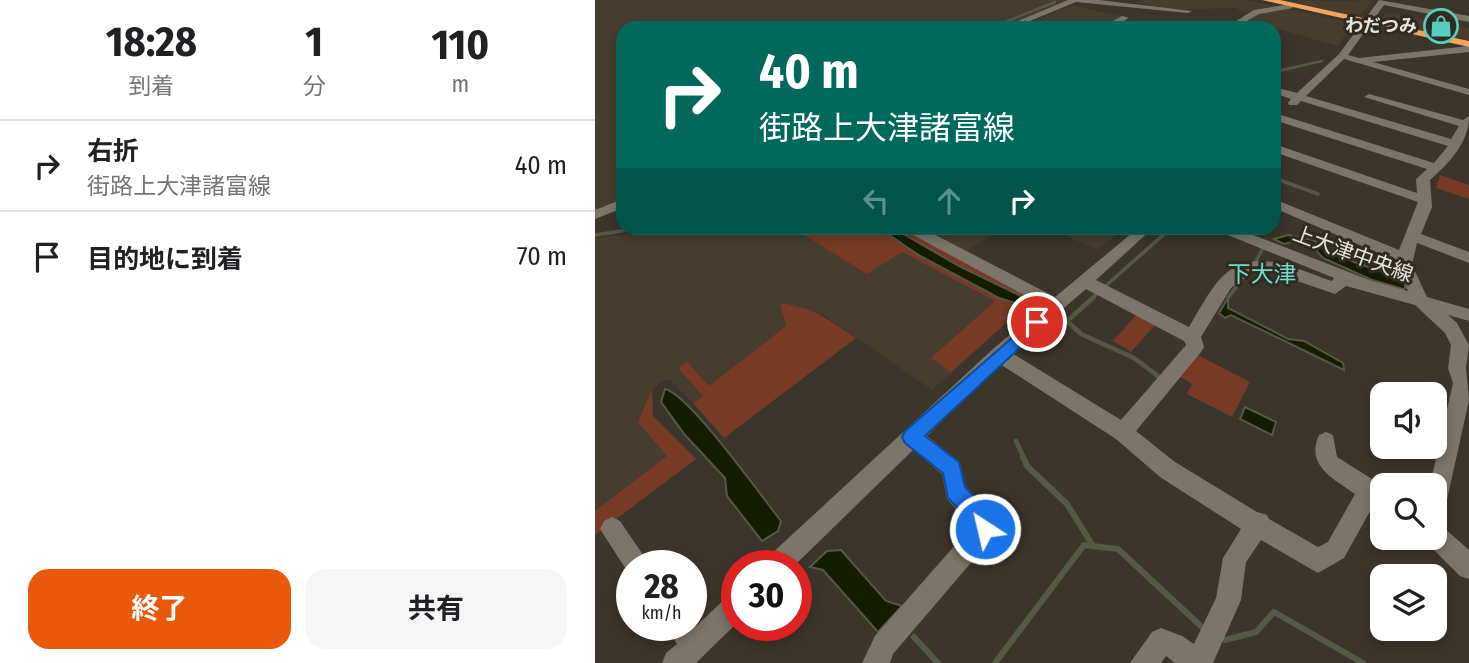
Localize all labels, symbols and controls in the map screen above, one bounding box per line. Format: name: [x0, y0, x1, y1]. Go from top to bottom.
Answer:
shop icon: わだつみ: [1422, 7, 1460, 45]
place label: わだつみ: [1345, 15, 1417, 37]
text: 18:28: [106, 17, 197, 67]
text: 1: [305, 17, 323, 67]
text: 110: [431, 20, 489, 70]
text: 40 m: [759, 42, 859, 101]
icon: right: [644, 49, 735, 140]
text: m: [452, 70, 469, 98]
text: 到着: [128, 72, 174, 100]
text: 分: [303, 72, 326, 100]
text: 街路上大津諸富線: [759, 109, 1015, 147]
text: 右折: [87, 136, 139, 167]
icon: right: [28, 147, 66, 185]
text: 40 m: [515, 150, 567, 181]
text: 街路上大津諸富線: [87, 172, 271, 200]
icon: left: [857, 182, 895, 220]
icon: ahead: [930, 182, 968, 220]
icon: right: [1003, 182, 1041, 220]
street label: 上大津中央線: [1289, 220, 1417, 288]
icon: arrive: [28, 238, 66, 276]
text: 70 m: [517, 241, 567, 272]
text: 目的地に到着: [87, 244, 243, 275]
district label: 下大津: [1228, 260, 1297, 288]
pin: [1007, 292, 1067, 352]
icon: arrive: [1018, 303, 1056, 341]
map controls: [1370, 382, 1447, 641]
button: sound: [1370, 382, 1447, 459]
button: search: [1370, 473, 1447, 550]
position arrow: [948, 492, 1022, 566]
speed limit sign: 30: [721, 550, 812, 641]
button: layers: [1370, 564, 1447, 641]
text: 28: [644, 565, 679, 607]
button: 終了: [28, 569, 291, 649]
button: 共有: [305, 569, 567, 649]
text: km/h: [641, 602, 682, 624]

